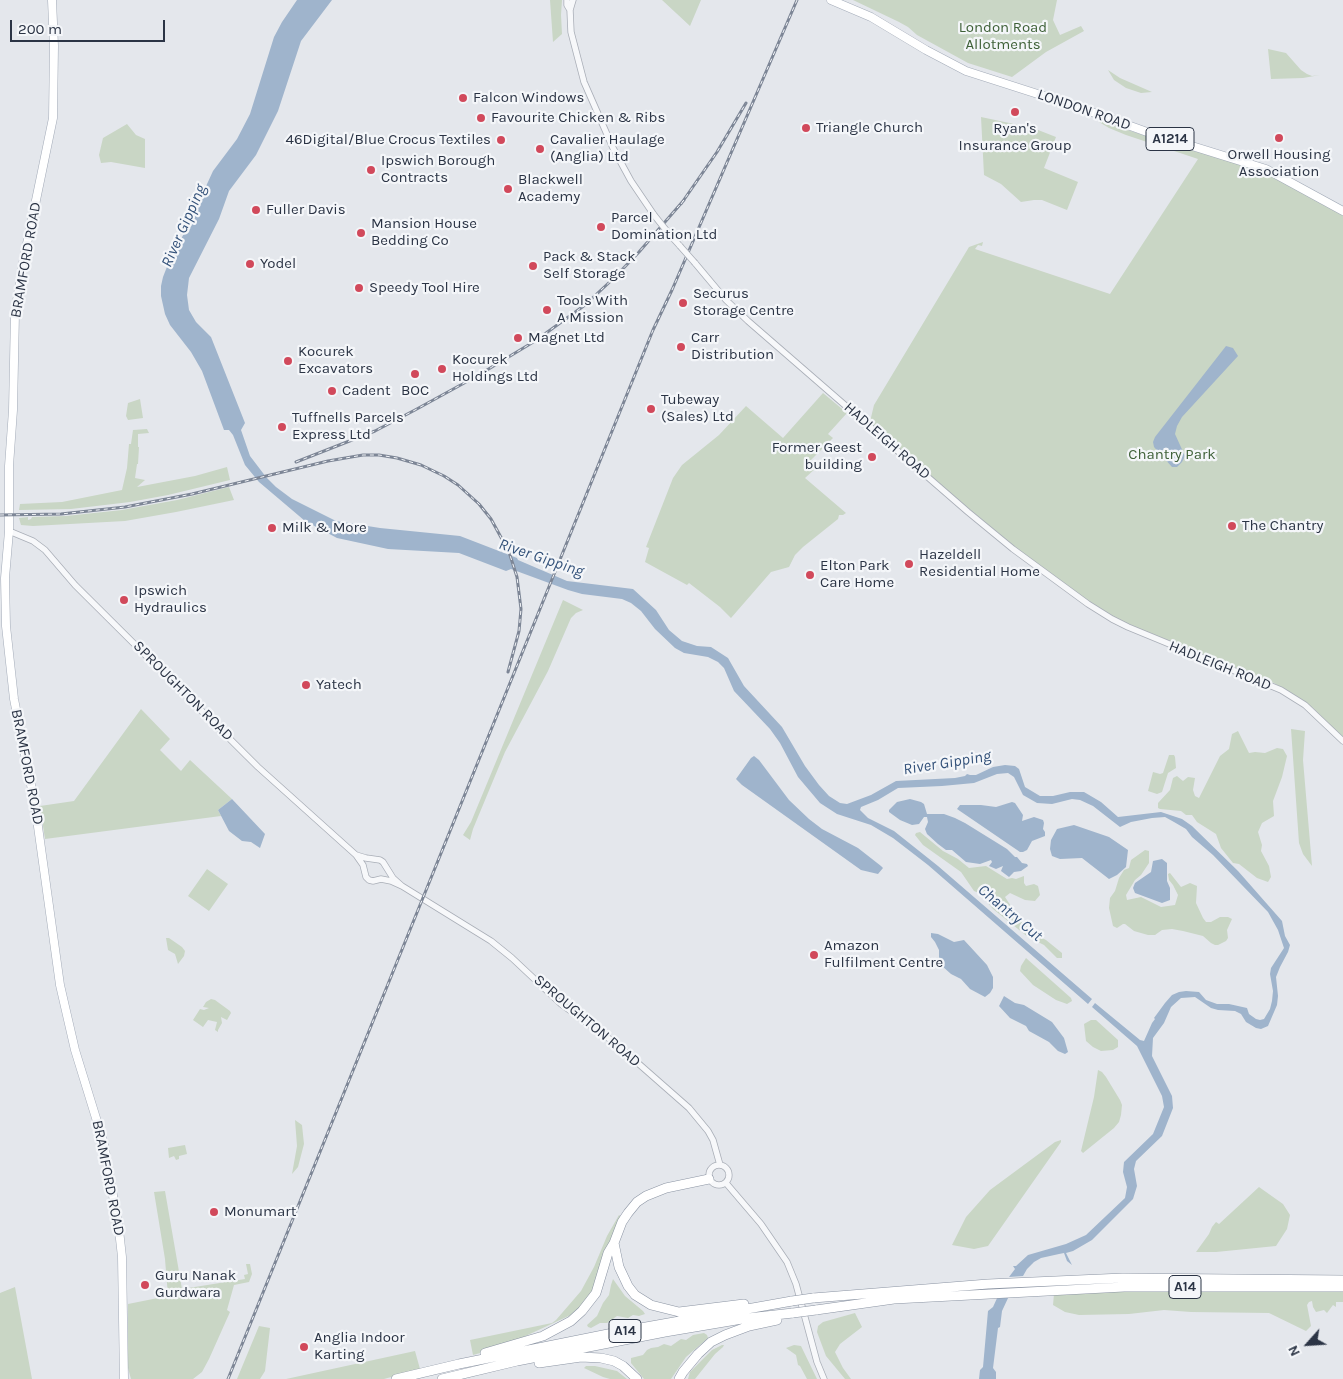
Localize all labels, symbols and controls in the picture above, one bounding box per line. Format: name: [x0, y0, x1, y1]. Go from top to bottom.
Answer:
scale bar: [12, 10, 168, 42]
park label: London Road Allotments: [959, 19, 1047, 54]
text: 200 m: [18, 20, 62, 38]
street label: LONDON ROAD: [1035, 86, 1133, 134]
place label: Falcon Windows: [473, 89, 584, 107]
marker: Falcon Windows: [457, 92, 469, 104]
marker: Ryan's Insurance Group: [1009, 106, 1021, 118]
place label: Favourite Chicken & Ribs: [491, 109, 665, 127]
marker: Favourite Chicken & Ribs: [475, 112, 487, 124]
place label: Triangle Church: [816, 119, 923, 137]
place label: Ryan's Insurance Group: [958, 120, 1072, 155]
marker: Triangle Church: [800, 122, 812, 134]
road number: A1214: [1146, 128, 1194, 150]
place label: 46Digital/Blue Crocus Textiles: [286, 131, 491, 149]
place label: Cavalier Haulage (Anglia) Ltd: [550, 131, 665, 166]
marker: Orwell Housing Association: [1273, 132, 1285, 144]
marker: 46Digital/Blue Crocus Textiles: [495, 134, 507, 146]
marker: Cavalier Haulage (Anglia) Ltd: [534, 143, 546, 155]
place label: Orwell Housing Association: [1228, 146, 1330, 181]
place label: Ipswich Borough Contracts: [381, 152, 495, 187]
marker: Ipswich Borough Contracts: [365, 164, 377, 176]
place label: Blackwell Academy: [518, 171, 583, 206]
water label: River Gipping: [157, 182, 211, 270]
marker: Blackwell Academy: [502, 183, 514, 195]
street label: BRAMFORD ROAD: [7, 201, 45, 319]
place label: Fuller Davis: [266, 201, 346, 219]
marker: Fuller Davis: [250, 204, 262, 216]
place label: Parcel Domination Ltd: [611, 209, 717, 244]
place label: Mansion House Bedding Co: [371, 215, 477, 250]
marker: Parcel Domination Ltd: [595, 221, 607, 233]
marker: Mansion House Bedding Co: [355, 227, 367, 239]
place label: Pack & Stack Self Storage: [543, 248, 636, 283]
place label: Yodel: [260, 255, 296, 273]
marker: Yodel: [244, 258, 256, 270]
marker: Pack & Stack Self Storage: [527, 260, 539, 272]
place label: Speedy Tool Hire: [369, 279, 480, 297]
marker: Speedy Tool Hire: [353, 282, 365, 294]
place label: Securus Storage Centre: [693, 285, 794, 320]
place label: Tools With A Mission: [557, 292, 628, 327]
marker: Securus Storage Centre: [677, 297, 689, 309]
marker: Tools With A Mission: [541, 304, 553, 316]
place label: Magnet Ltd: [528, 329, 605, 347]
place label: Carr Distribution: [691, 329, 774, 364]
marker: Magnet Ltd: [512, 332, 524, 344]
marker: Carr Distribution: [675, 341, 687, 353]
place label: Kocurek Excavators: [298, 343, 373, 378]
place label: Kocurek Holdings Ltd: [452, 351, 538, 386]
marker: Kocurek Excavators: [282, 355, 294, 367]
marker: Kocurek Holdings Ltd: [436, 363, 448, 375]
marker: BOC: [409, 368, 421, 380]
place label: Cadent: [342, 382, 391, 400]
place label: BOC: [401, 382, 429, 400]
marker: Cadent: [326, 385, 338, 397]
place label: Tubeway (Sales) Ltd: [661, 391, 734, 426]
street label: HADLEIGH ROAD: [840, 399, 934, 483]
marker: Tubeway (Sales) Ltd: [645, 403, 657, 415]
place label: Tuffnells Parcels Express Ltd: [292, 409, 404, 444]
marker: Tuffnells Parcels Express Ltd: [276, 421, 288, 433]
place label: Former Geest building: [772, 439, 862, 474]
park label: Chantry Park: [1128, 446, 1216, 464]
marker: Former Geest building: [866, 451, 878, 463]
place label: The Chantry: [1242, 517, 1323, 535]
place label: Milk & More: [282, 519, 367, 537]
marker: The Chantry: [1226, 520, 1238, 532]
marker: Milk & More: [266, 522, 278, 534]
water label: River Gipping: [496, 535, 586, 581]
place label: Hazeldell Residential Home: [919, 546, 1040, 581]
place label: Elton Park Care Home: [820, 557, 894, 592]
marker: Hazeldell Residential Home: [903, 558, 915, 570]
marker: Elton Park Care Home: [804, 569, 816, 581]
place label: Ipswich Hydraulics: [134, 582, 207, 617]
marker: Ipswich Hydraulics: [118, 594, 130, 606]
street label: SPROUGHTON ROAD: [129, 637, 237, 745]
street label: HADLEIGH ROAD: [1166, 637, 1274, 695]
place label: Yatech: [316, 676, 362, 694]
marker: Yatech: [300, 679, 312, 691]
street label: BRAMFORD ROAD: [7, 708, 47, 826]
water label: River Gipping: [902, 747, 992, 779]
water label: Chantry Cut: [974, 880, 1046, 946]
place label: Amazon Fulfilment Centre: [824, 937, 943, 972]
marker: Amazon Fulfilment Centre: [808, 949, 820, 961]
street label: SPROUGHTON ROAD: [530, 971, 644, 1071]
street label: BRAMFORD ROAD: [88, 1119, 128, 1237]
place label: Monumart: [224, 1203, 296, 1221]
marker: Monumart: [208, 1206, 220, 1218]
place label: Guru Nanak Gurdwara: [155, 1267, 236, 1302]
road number: A14: [1169, 1275, 1201, 1298]
marker: Guru Nanak Gurdwara: [139, 1279, 151, 1291]
north arrow: [1283, 1319, 1333, 1369]
road number: A14: [609, 1320, 641, 1342]
place label: Anglia Indoor Karting: [314, 1329, 405, 1364]
marker: Anglia Indoor Karting: [298, 1341, 310, 1353]
text: N: [1284, 1343, 1304, 1359]

